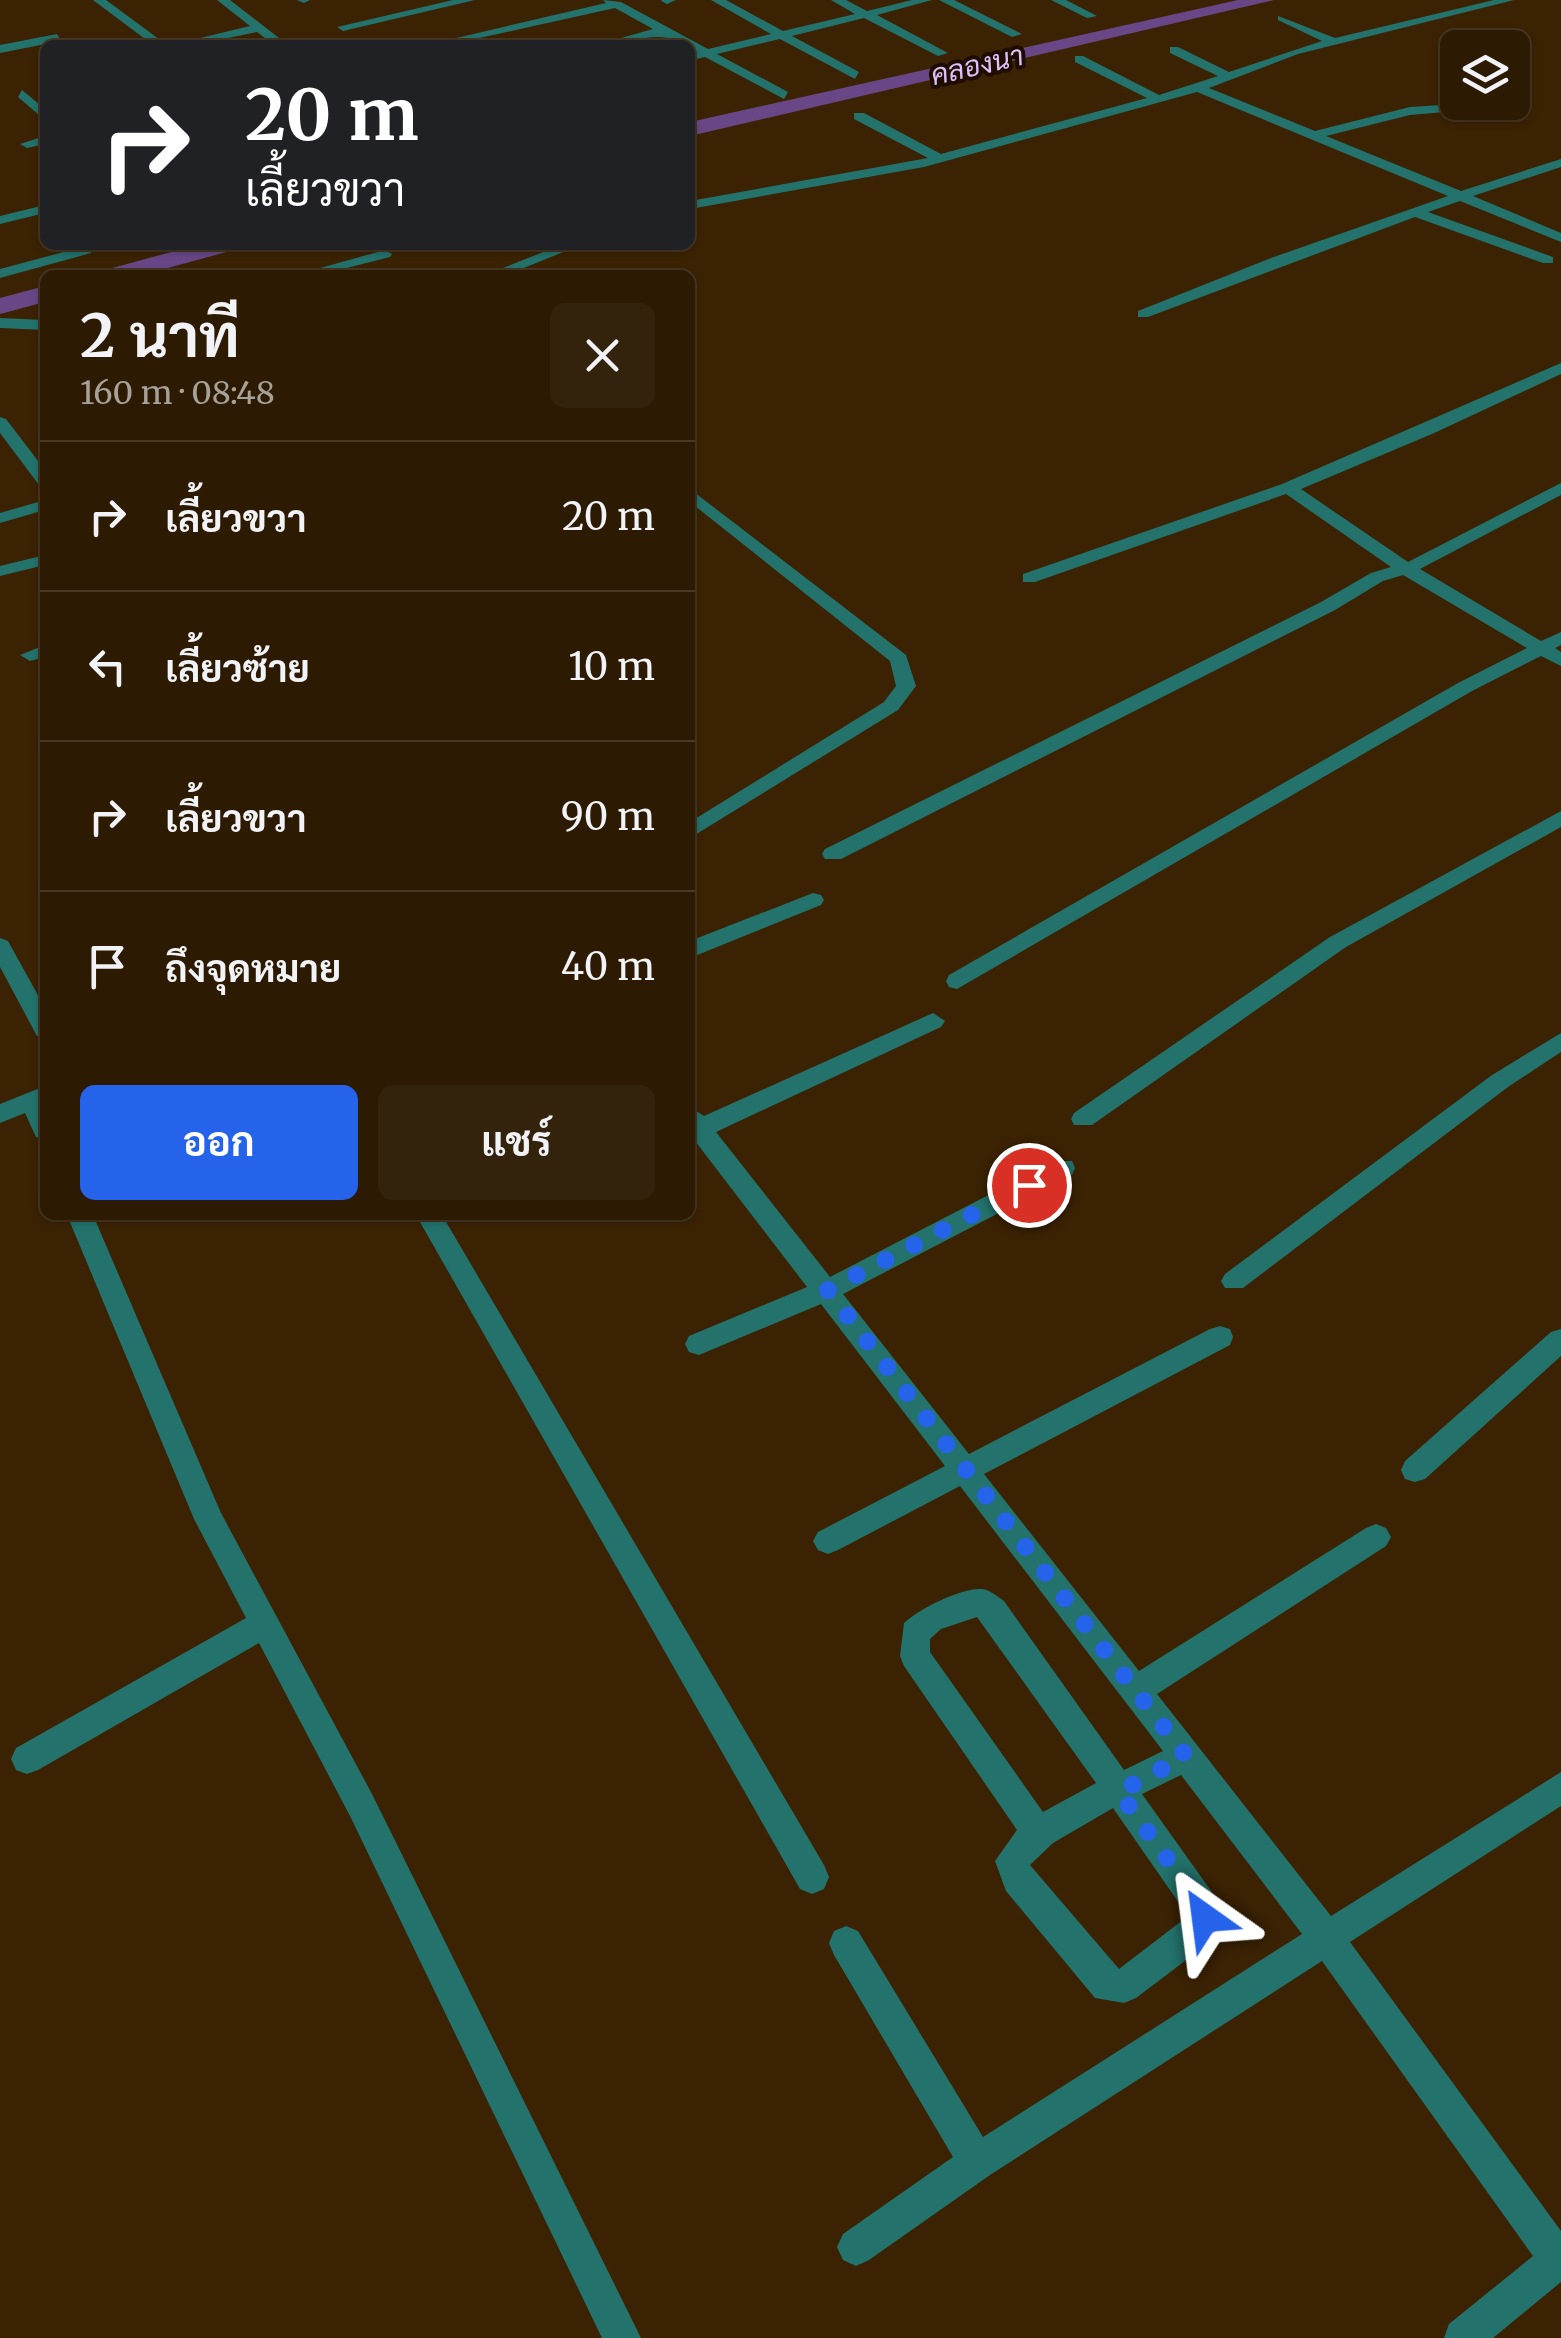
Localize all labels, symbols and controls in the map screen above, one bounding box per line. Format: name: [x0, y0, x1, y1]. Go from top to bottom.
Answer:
map controls: [1440, 30, 1530, 120]
button: layers: [1440, 30, 1530, 120]
water label: คลองนา: [927, 37, 1027, 93]
text: 20 m: [245, 71, 419, 159]
icon: right: [80, 80, 210, 210]
text: เลี้ยวขวา: [245, 162, 405, 218]
text: 2 นาที: [80, 298, 240, 373]
button: close: [550, 303, 655, 408]
text: 160 m · 08:48: [80, 373, 275, 413]
icon: right: [80, 489, 135, 544]
text: 20 m: [562, 493, 655, 540]
text: เลี้ยวขวา: [165, 495, 307, 542]
icon: left: [80, 639, 135, 694]
text: 10 m: [568, 643, 655, 690]
text: เลี้ยวซ้าย: [165, 645, 310, 692]
icon: right: [80, 789, 135, 844]
text: 90 m: [561, 793, 655, 840]
text: เลี้ยวขวา: [165, 795, 307, 842]
icon: arrive: [80, 939, 135, 994]
text: 40 m: [561, 943, 655, 990]
text: ถึงจุดหมาย: [165, 945, 341, 992]
button: ออก: [80, 1085, 358, 1200]
button: แชร์: [378, 1085, 655, 1200]
pin: [987, 1143, 1072, 1228]
icon: arrive: [1002, 1158, 1057, 1213]
position arrow: [1153, 1866, 1257, 1970]

